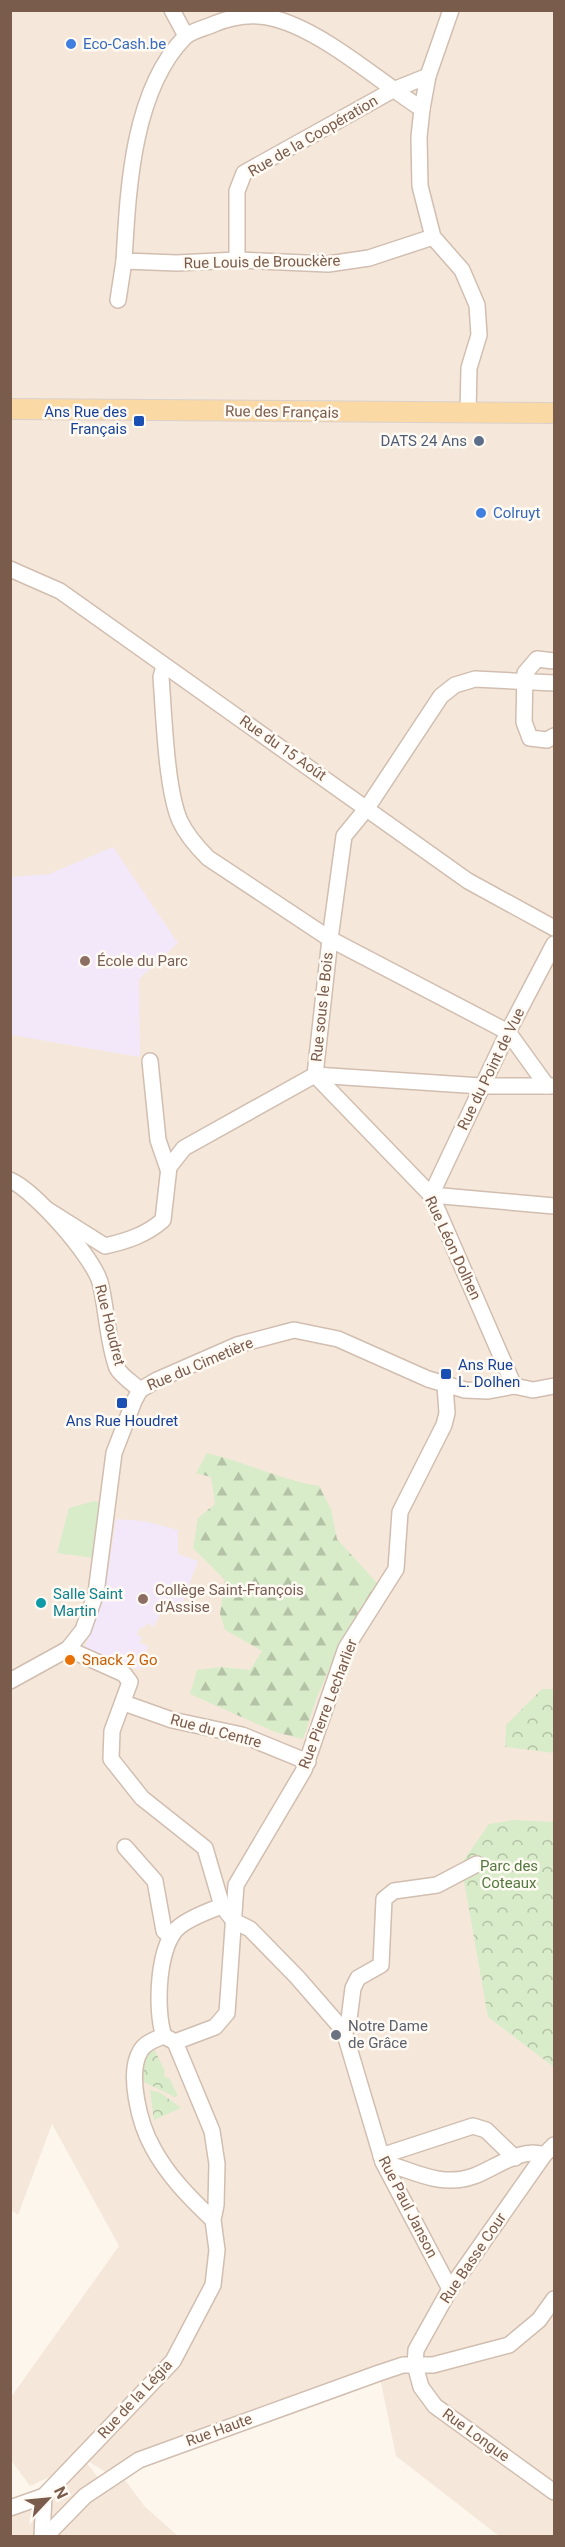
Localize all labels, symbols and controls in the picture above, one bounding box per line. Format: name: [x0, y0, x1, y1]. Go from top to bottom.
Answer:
place label: Eco-Cash.be: [83, 35, 166, 53]
marker: Eco-Cash.be: [64, 37, 78, 51]
street label: Rue de la Coopération: [245, 92, 381, 180]
street label: Rue Louis de Brouckère: [184, 252, 340, 272]
street label: Rue des Français: [225, 402, 339, 422]
place label: Ans Rue des Français: [44, 403, 127, 438]
marker: Ans Rue des Français: [132, 414, 146, 428]
place label: DATS 24 Ans: [381, 432, 467, 450]
marker: DATS 24 Ans: [472, 434, 486, 448]
place label: Colruyt: [493, 504, 540, 522]
marker: Colruyt: [474, 506, 488, 520]
street label: Rue du 15 Août: [236, 711, 330, 785]
street label: Rue sous le Bois: [307, 951, 337, 1063]
place label: École du Parc: [97, 952, 188, 970]
marker: École du Parc: [78, 954, 92, 968]
street label: Rue du Point de Vue: [454, 1005, 528, 1133]
street label: Rue Léon Dolhen: [421, 1193, 485, 1303]
street label: Rue Houdret: [91, 1283, 129, 1368]
street label: Rue du Cimetière: [144, 1334, 256, 1394]
place label: Ans Rue L. Dolhen: [458, 1356, 520, 1391]
marker: Ans Rue L. Dolhen: [439, 1367, 453, 1381]
marker: Ans Rue Houdret: [115, 1396, 129, 1410]
place label: Ans Rue Houdret: [66, 1412, 178, 1430]
place label: Collège Saint-François d'Assise: [155, 1581, 304, 1616]
place label: Salle Saint Martin: [53, 1585, 123, 1620]
marker: Collège Saint-François d'Assise: [136, 1592, 150, 1606]
marker: Salle Saint Martin: [34, 1596, 48, 1610]
street label: Rue Pierre Lecharlier: [295, 1637, 361, 1771]
place label: Snack 2 Go: [82, 1651, 157, 1669]
marker: Snack 2 Go: [63, 1653, 77, 1667]
street label: Rue du Centre: [169, 1710, 263, 1752]
park label: Parc des Coteaux: [480, 1857, 538, 1892]
place label: Notre Dame de Grâce: [348, 2017, 428, 2052]
marker: Notre Dame de Grâce: [329, 2028, 343, 2042]
street label: Rue Paul Janson: [375, 2153, 441, 2261]
street label: Rue Basse Cour: [436, 2209, 510, 2307]
street label: Rue de la Légia: [94, 2356, 176, 2442]
street label: Rue Longue: [439, 2405, 513, 2465]
street label: Rue Haute: [183, 2410, 255, 2450]
north arrow: [18, 2469, 78, 2529]
text: N: [50, 2483, 72, 2502]

